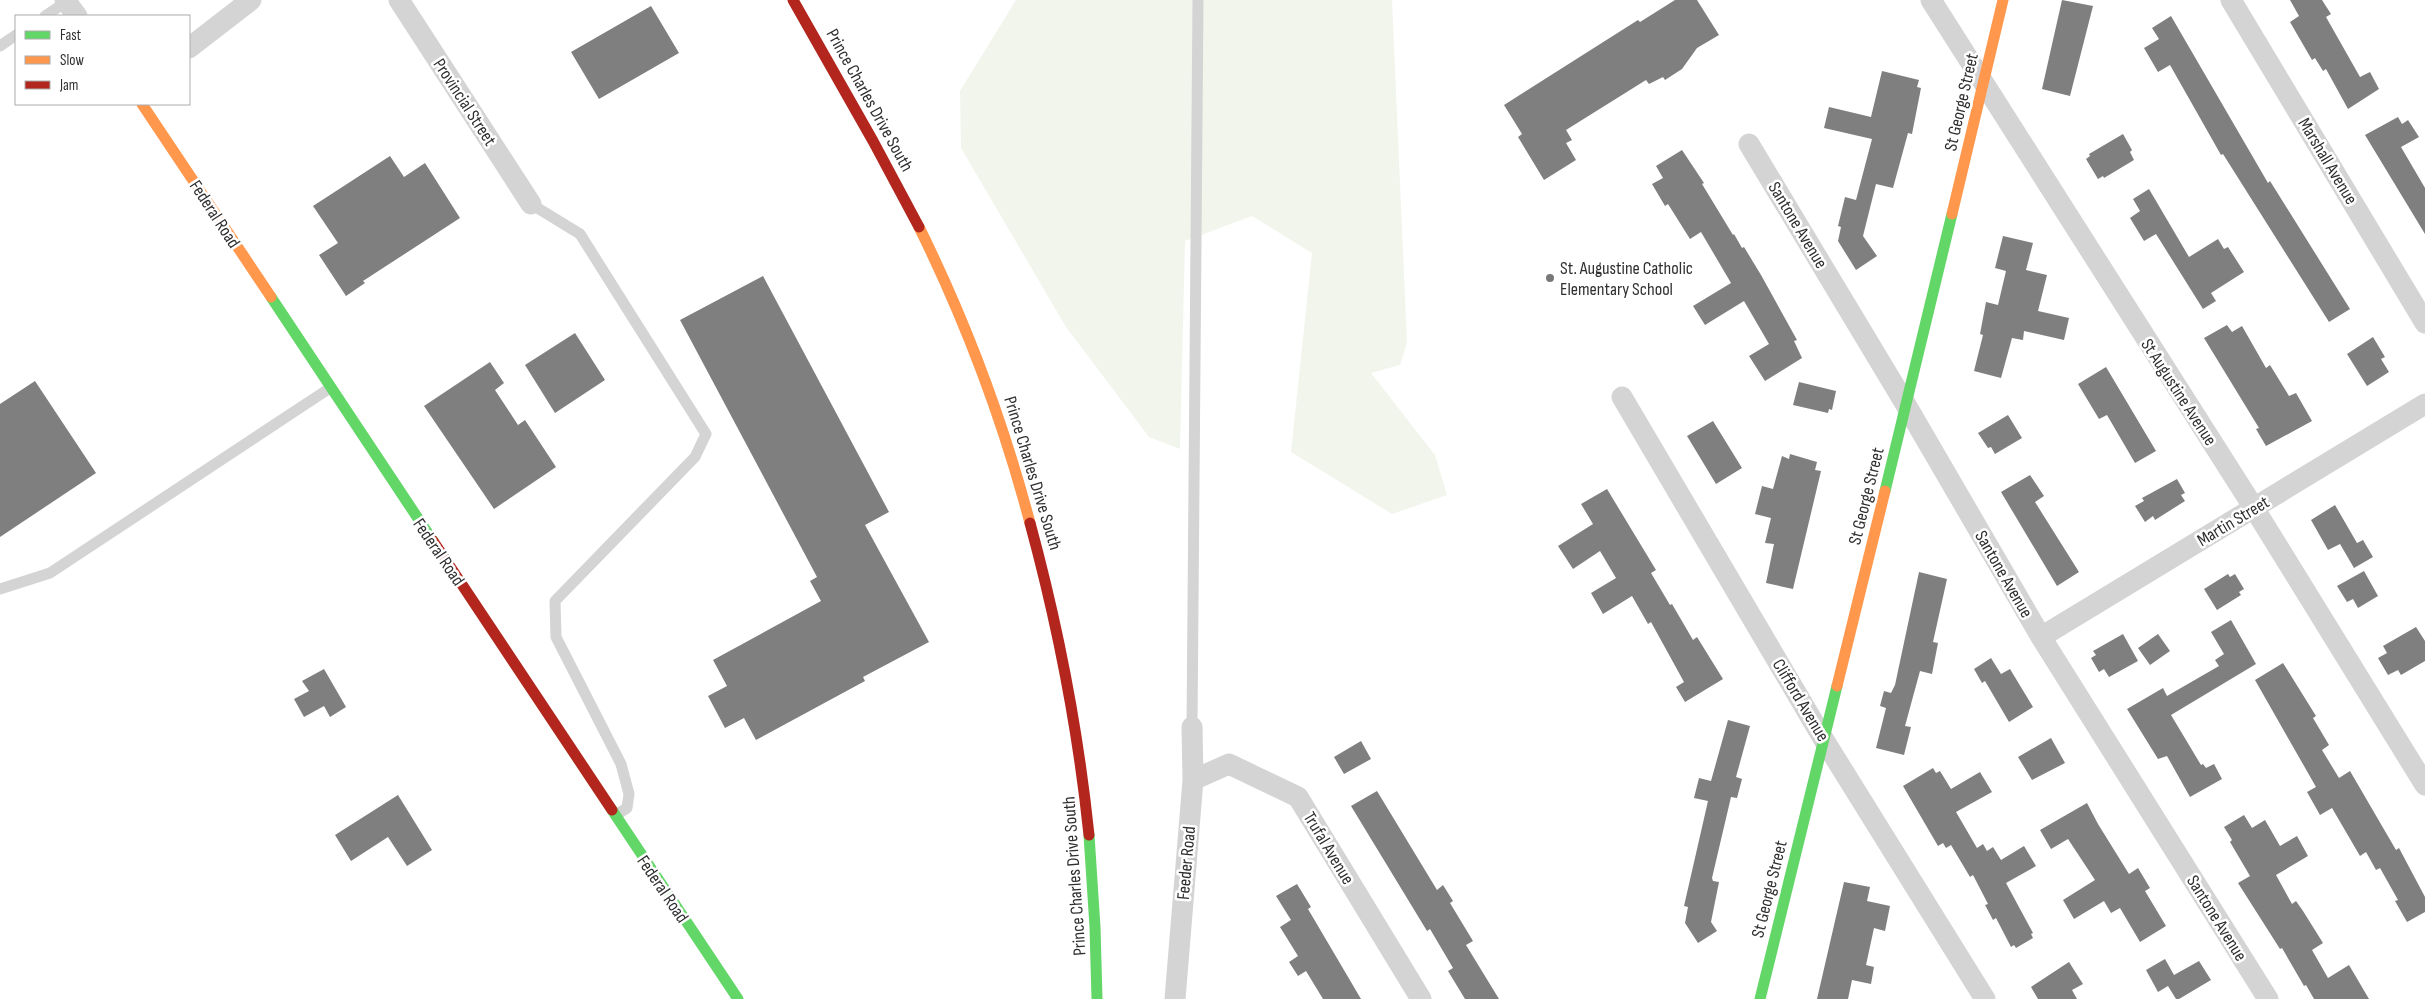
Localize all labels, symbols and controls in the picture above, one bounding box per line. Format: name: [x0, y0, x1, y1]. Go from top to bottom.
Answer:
legend: [15, 15, 190, 105]
street label: Prince Charles Drive South: [822, 25, 917, 175]
text: Fast: [60, 26, 82, 45]
text: Slow: [60, 51, 84, 70]
street label: St George Street: [1940, 51, 1983, 153]
street label: Provincial Street: [429, 55, 501, 150]
text: Jam: [59, 76, 78, 95]
street label: Marshall Avenue: [2294, 114, 2362, 208]
street label: Federal Road: [185, 176, 244, 252]
street label: Santone Avenue: [1764, 178, 1832, 272]
place label: St. Augustine Catholic Elementary School: [1560, 258, 1693, 300]
marker: St. Augustine Catholic Elementary School: [1544, 272, 1556, 284]
street label: St Augustine Avenue: [2136, 335, 2221, 450]
street label: Prince Charles Drive South: [999, 394, 1066, 553]
street label: St George Street: [1844, 445, 1889, 547]
street label: Martin Street: [2193, 491, 2274, 551]
street label: Federal Road: [408, 515, 469, 590]
street label: Santone Avenue: [1970, 527, 2037, 622]
street label: Clifford Avenue: [1768, 655, 1833, 745]
street label: Prince Charles Drive South: [1058, 796, 1091, 956]
street label: Trufal Avenue: [1299, 808, 1358, 888]
street label: Feeder Road: [1173, 825, 1200, 901]
street label: St George Street: [1747, 838, 1792, 940]
street label: Federal Road: [632, 852, 693, 927]
street label: Santone Avenue: [2182, 872, 2251, 965]

